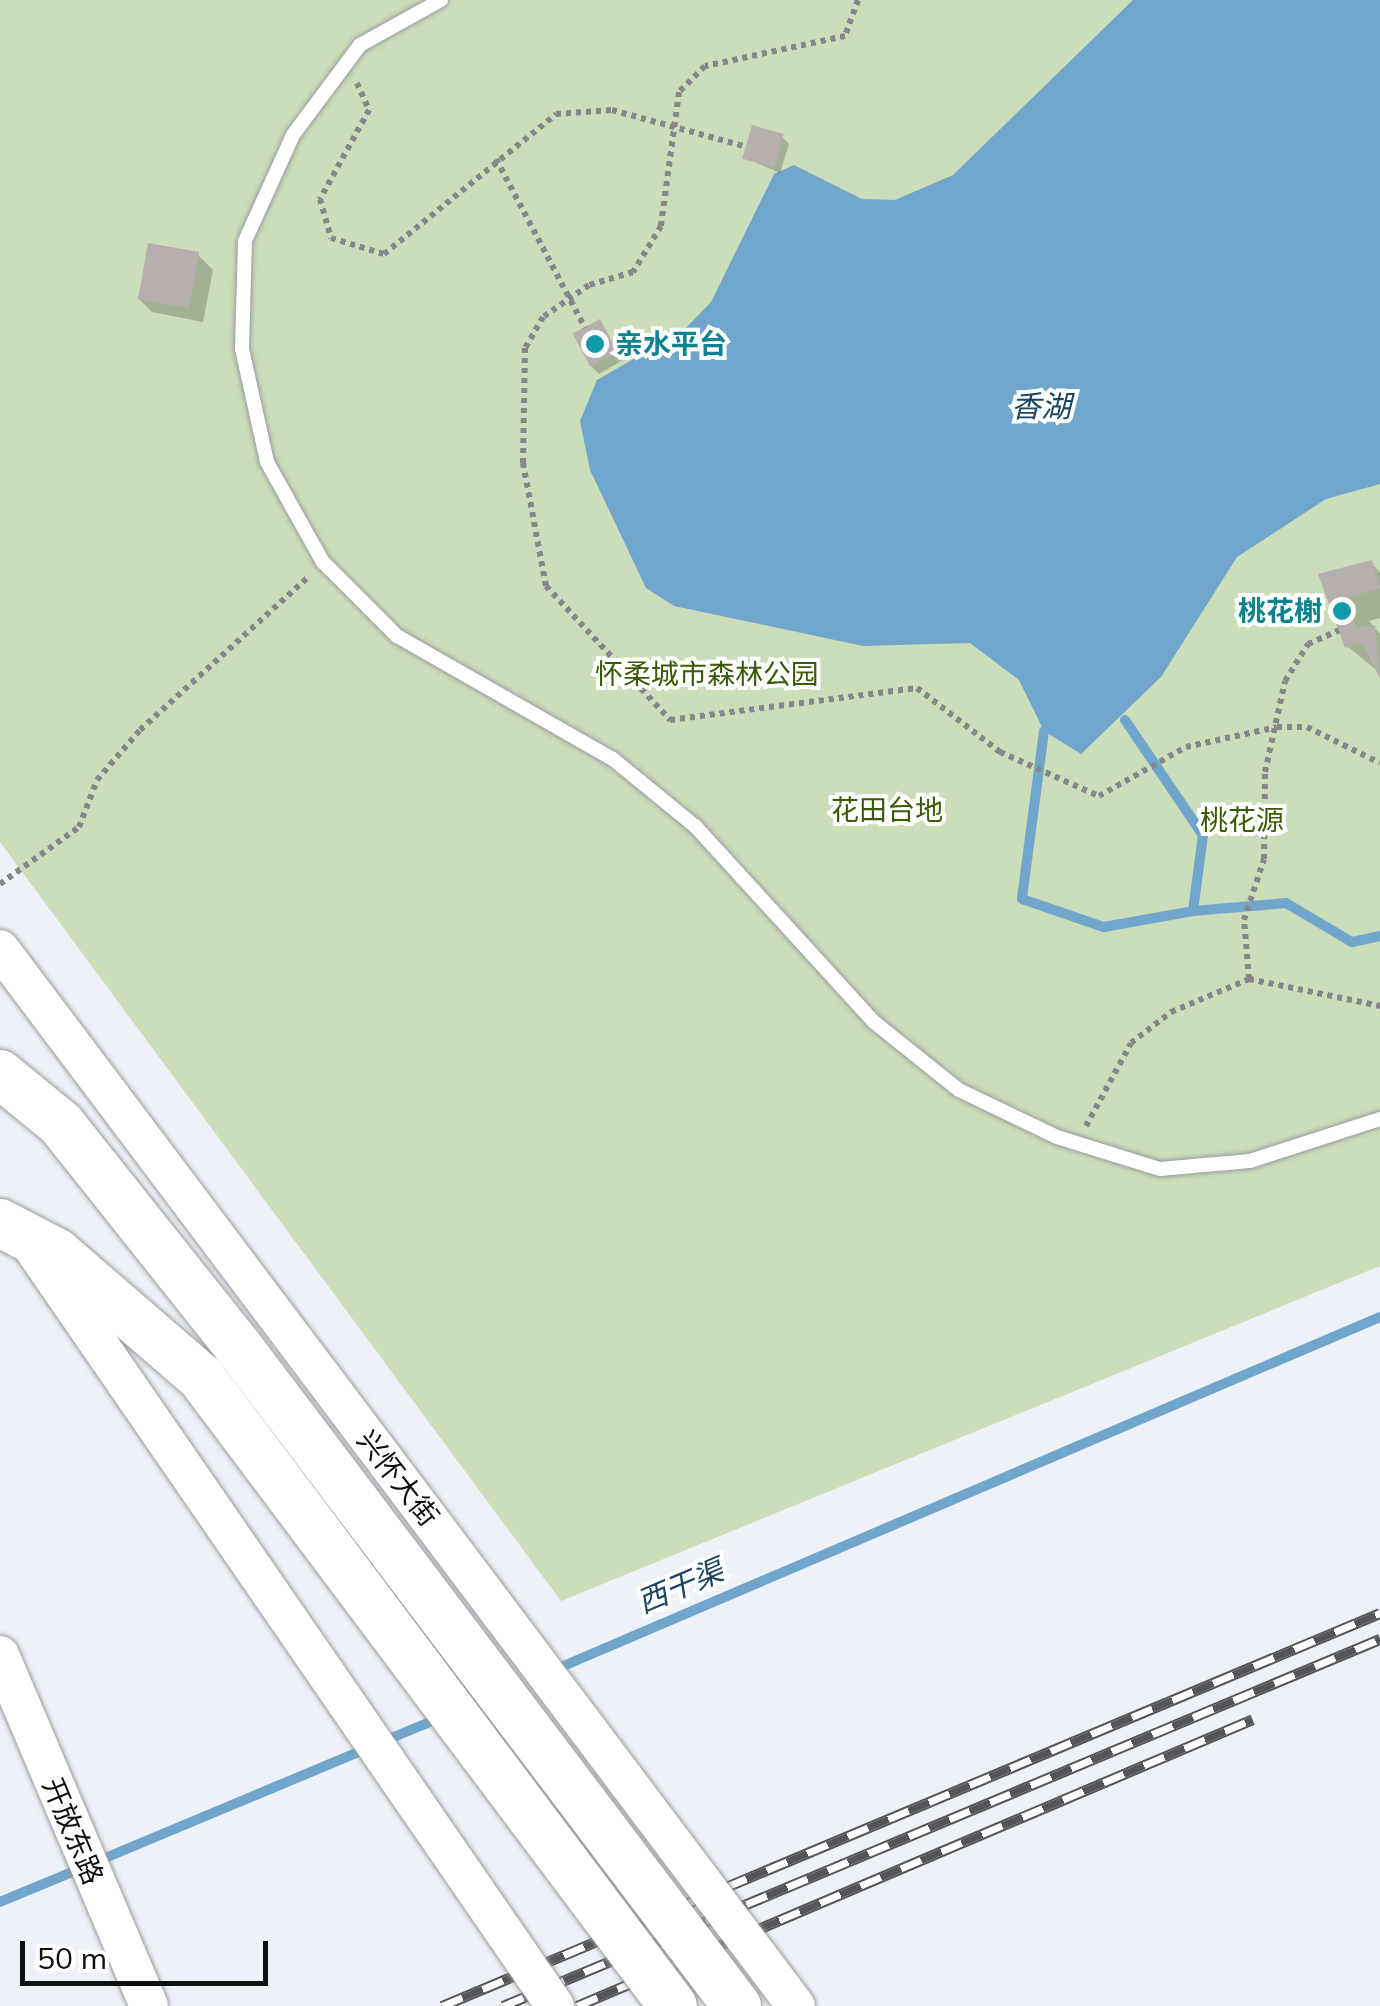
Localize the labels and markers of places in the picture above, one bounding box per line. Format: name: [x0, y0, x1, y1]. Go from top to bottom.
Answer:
place label: 亲水平台: [615, 327, 727, 361]
marker: 亲水平台: [584, 333, 606, 355]
place label: 桃花榭: [1238, 594, 1322, 628]
marker: 桃花榭: [1331, 600, 1353, 622]

